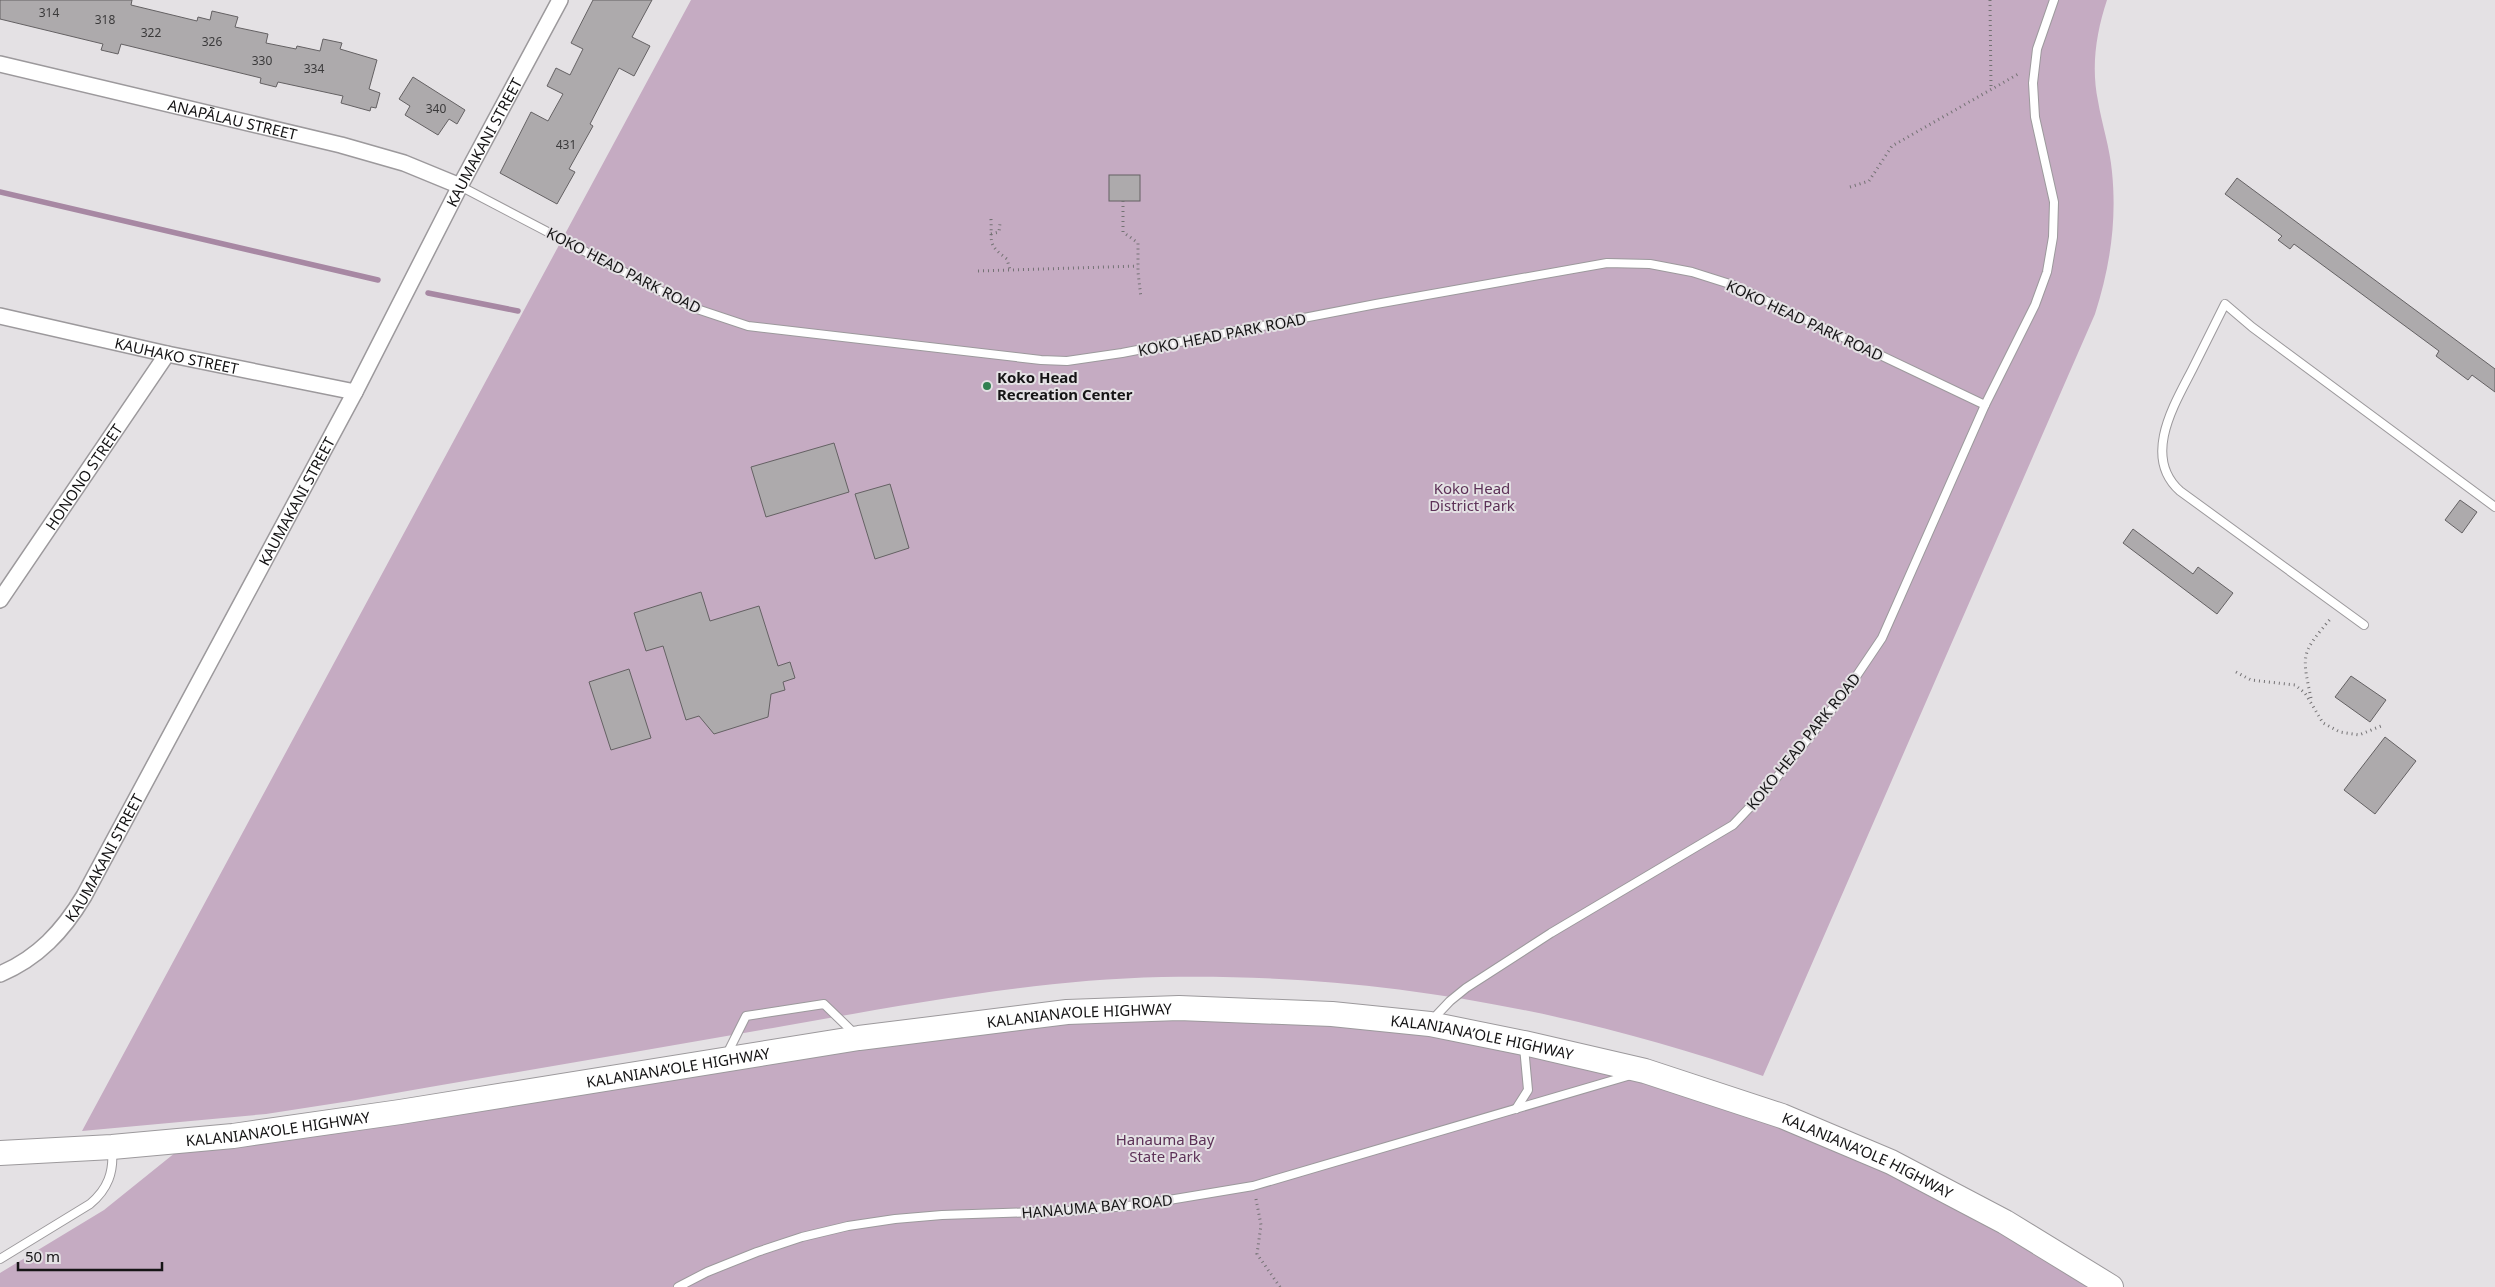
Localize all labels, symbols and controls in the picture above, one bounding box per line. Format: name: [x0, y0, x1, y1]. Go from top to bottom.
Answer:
house number: 314: [39, 4, 59, 21]
house number: 318: [95, 11, 115, 28]
house number: 322: [141, 24, 161, 41]
house number: 326: [202, 33, 222, 50]
house number: 330: [252, 52, 272, 69]
house number: 334: [304, 60, 324, 77]
street label: KAUMAKANI STREET: [441, 74, 527, 210]
street label: ANAPĀLAU STREET: [166, 94, 300, 144]
house number: 340: [426, 100, 446, 117]
house number: 431: [556, 136, 576, 153]
street label: KOKO HEAD PARK ROAD: [543, 222, 705, 318]
street label: KOKO HEAD PARK ROAD: [1723, 275, 1887, 365]
street label: KOKO HEAD PARK ROAD: [1136, 308, 1308, 360]
street label: KAUHAKO STREET: [113, 332, 241, 378]
place label: Koko Head Recreation Center: [997, 367, 1133, 404]
marker: Koko Head Recreation Center: [981, 380, 993, 392]
street label: HONONO STREET: [41, 419, 127, 534]
street label: KAUMAKANI STREET: [254, 433, 339, 569]
park label: Koko Head District Park: [1429, 478, 1515, 515]
street label: KOKO HEAD PARK ROAD: [1741, 668, 1865, 814]
street label: KAUMAKANI STREET: [60, 789, 148, 925]
street label: KALANIANA’OLE HIGHWAY: [986, 998, 1173, 1032]
street label: KALANIANA’OLE HIGHWAY: [1390, 1010, 1576, 1064]
street label: KALANIANA’OLE HIGHWAY: [585, 1042, 772, 1092]
street label: KALANIANA’OLE HIGHWAY: [185, 1106, 372, 1150]
street label: KALANIANA’OLE HIGHWAY: [1779, 1107, 1957, 1203]
park label: Hanauma Bay State Park: [1116, 1129, 1215, 1166]
street label: HANAUMA BAY ROAD: [1020, 1189, 1174, 1223]
scale bar: [18, 1240, 161, 1272]
text: 50 m: [25, 1246, 60, 1266]

